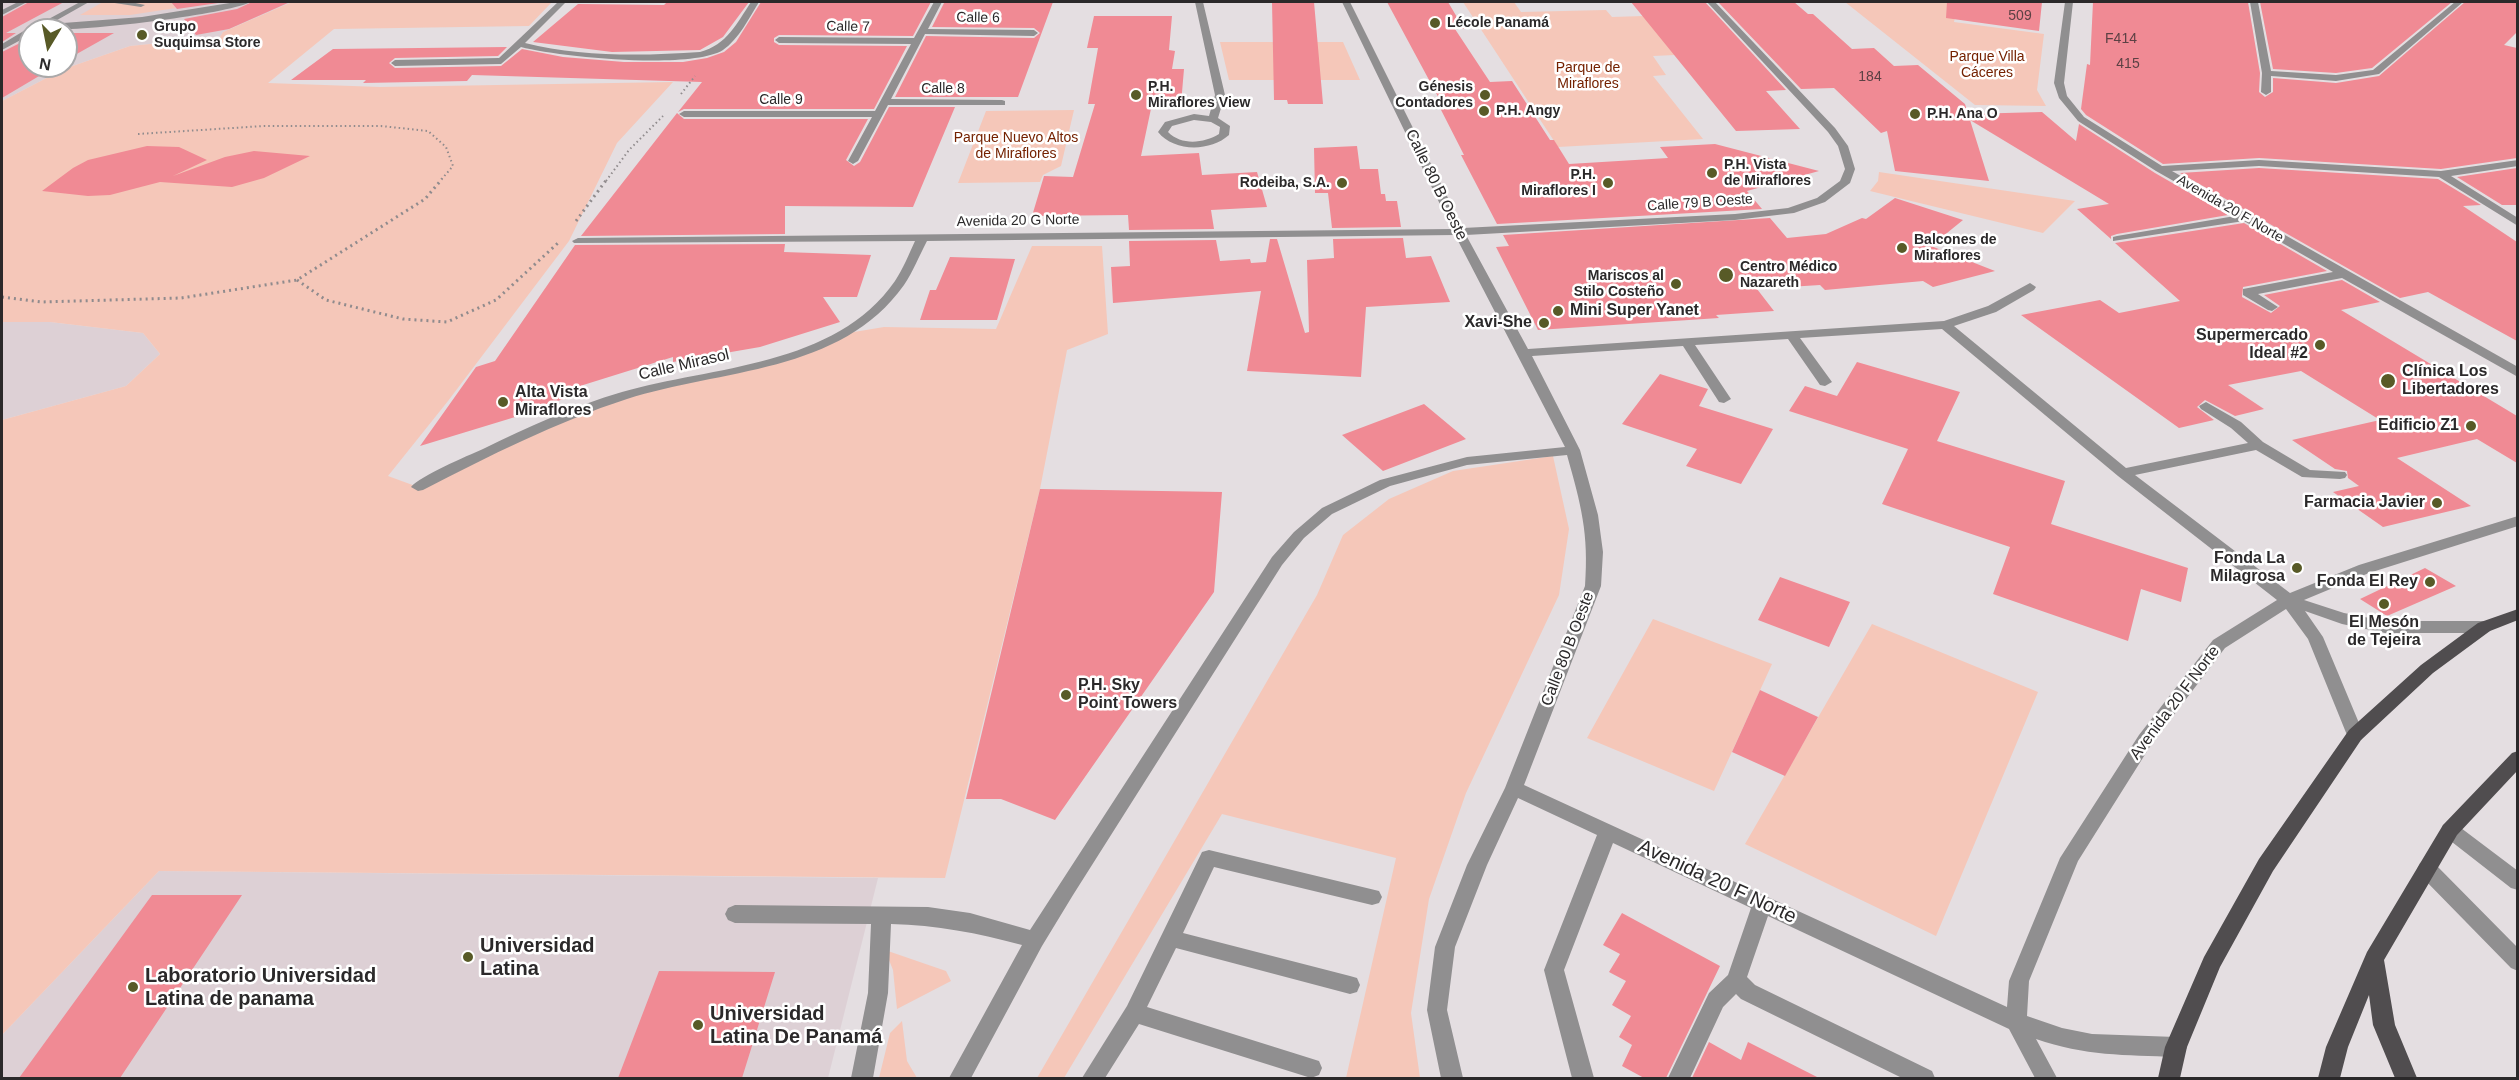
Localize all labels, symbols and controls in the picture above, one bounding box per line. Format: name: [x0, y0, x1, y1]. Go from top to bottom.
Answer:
house number: 509: [2008, 8, 2032, 24]
street label: Calle 6: [956, 9, 1000, 27]
place label: Lécole Panamá: [1447, 15, 1549, 31]
marker: Lécole Panamá: [1428, 16, 1442, 30]
north arrow: [18, 18, 78, 78]
street label: Calle 7: [826, 18, 870, 36]
place label: Grupo Suquimsa Store: [154, 19, 261, 51]
marker: Grupo Suquimsa Store: [135, 28, 149, 42]
house number: F414: [2105, 31, 2137, 47]
park label: Parque Villa Cáceres: [1949, 49, 2025, 82]
text: N: [38, 55, 52, 74]
house number: 415: [2116, 56, 2140, 72]
park label: Parque de Miraflores: [1556, 60, 1620, 92]
house number: 184: [1858, 69, 1882, 85]
place label: P.H. Miraflores View: [1148, 79, 1250, 112]
place label: Génesis Contadores: [1395, 79, 1473, 112]
street label: Calle 8: [921, 81, 965, 97]
marker: P.H. Miraflores View: [1129, 88, 1143, 102]
marker: Génesis Contadores: [1478, 88, 1492, 102]
street label: Calle 9: [759, 92, 803, 108]
place label: P.H. Angy: [1496, 103, 1560, 119]
marker: P.H. Angy: [1477, 104, 1491, 118]
place label: P.H. Ana O: [1927, 106, 1998, 122]
marker: P.H. Ana O: [1908, 107, 1922, 121]
street label: Calle 80 B Oeste: [1401, 126, 1471, 244]
park label: Parque Nuevo Altos de Miraflores: [954, 130, 1078, 162]
place label: P.H. Vista de Miraflores: [1724, 157, 1811, 190]
marker: P.H. Vista de Miraflores: [1705, 166, 1719, 180]
place label: P.H. Miraflores I: [1521, 167, 1596, 200]
street label: Avenida 20 F Norte: [2174, 172, 2286, 246]
place label: Rodeiba, S.A.: [1240, 175, 1330, 191]
marker: Rodeiba, S.A.: [1335, 176, 1349, 190]
marker: P.H. Miraflores I: [1601, 176, 1615, 190]
street label: Calle 79 B Oeste: [1647, 191, 1753, 215]
street label: Avenida 20 G Norte: [957, 212, 1079, 230]
place label: Balcones de Miraflores: [1914, 232, 1996, 264]
marker: Balcones de Miraflores: [1895, 241, 1909, 255]
place label: Centro Médico Nazareth: [1740, 259, 1837, 292]
marker: Centro Médico Nazareth: [1717, 266, 1735, 284]
place label: Mariscos al Stilo Costeño: [1574, 268, 1664, 300]
marker: Mariscos al Stilo Costeño: [1669, 277, 1683, 291]
place label: Mini Super Yanet: [1570, 301, 1699, 321]
marker: Mini Super Yanet: [1551, 304, 1565, 318]
place label: Xavi-She: [1464, 313, 1532, 333]
marker: Xavi-She: [1537, 316, 1551, 330]
place label: Supermercado Ideal #2: [2196, 326, 2308, 364]
marker: Supermercado Ideal #2: [2313, 338, 2327, 352]
street label: Calle Mirasol: [637, 345, 731, 385]
place label: Clínica Los Libertadores: [2402, 362, 2499, 400]
marker: Clínica Los Libertadores: [2379, 372, 2397, 390]
place label: Alta Vista Miraflores: [515, 383, 591, 421]
marker: Alta Vista Miraflores: [496, 395, 510, 409]
place label: Edificio Z1: [2378, 416, 2459, 436]
marker: Edificio Z1: [2464, 419, 2478, 433]
place label: Farmacia Javier: [2304, 493, 2425, 513]
marker: Farmacia Javier: [2430, 496, 2444, 510]
place label: Fonda La Milagrosa: [2210, 549, 2285, 587]
marker: Fonda La Milagrosa: [2290, 561, 2304, 575]
place label: Fonda El Rey: [2317, 572, 2418, 592]
marker: Fonda El Rey: [2423, 575, 2437, 589]
street label: Calle 80 B Oeste: [1537, 589, 1599, 709]
marker: El Mesón de Tejeira: [2377, 597, 2391, 611]
place label: El Mesón de Tejeira: [2347, 613, 2421, 651]
street label: Avenida 20 F Norte: [2126, 642, 2224, 764]
place label: P.H. Sky Point Towers: [1078, 676, 1177, 714]
marker: P.H. Sky Point Towers: [1059, 688, 1073, 702]
street label: Avenida 20 F Norte: [1634, 835, 1800, 929]
place label: Universidad Latina: [480, 934, 594, 981]
marker: Universidad Latina: [461, 950, 475, 964]
place label: Laboratorio Universidad Latina de panama: [145, 964, 376, 1011]
marker: Laboratorio Universidad Latina de panama: [126, 980, 140, 994]
place label: Universidad Latina De Panamá: [710, 1002, 882, 1049]
marker: Universidad Latina De Panamá: [691, 1018, 705, 1032]

